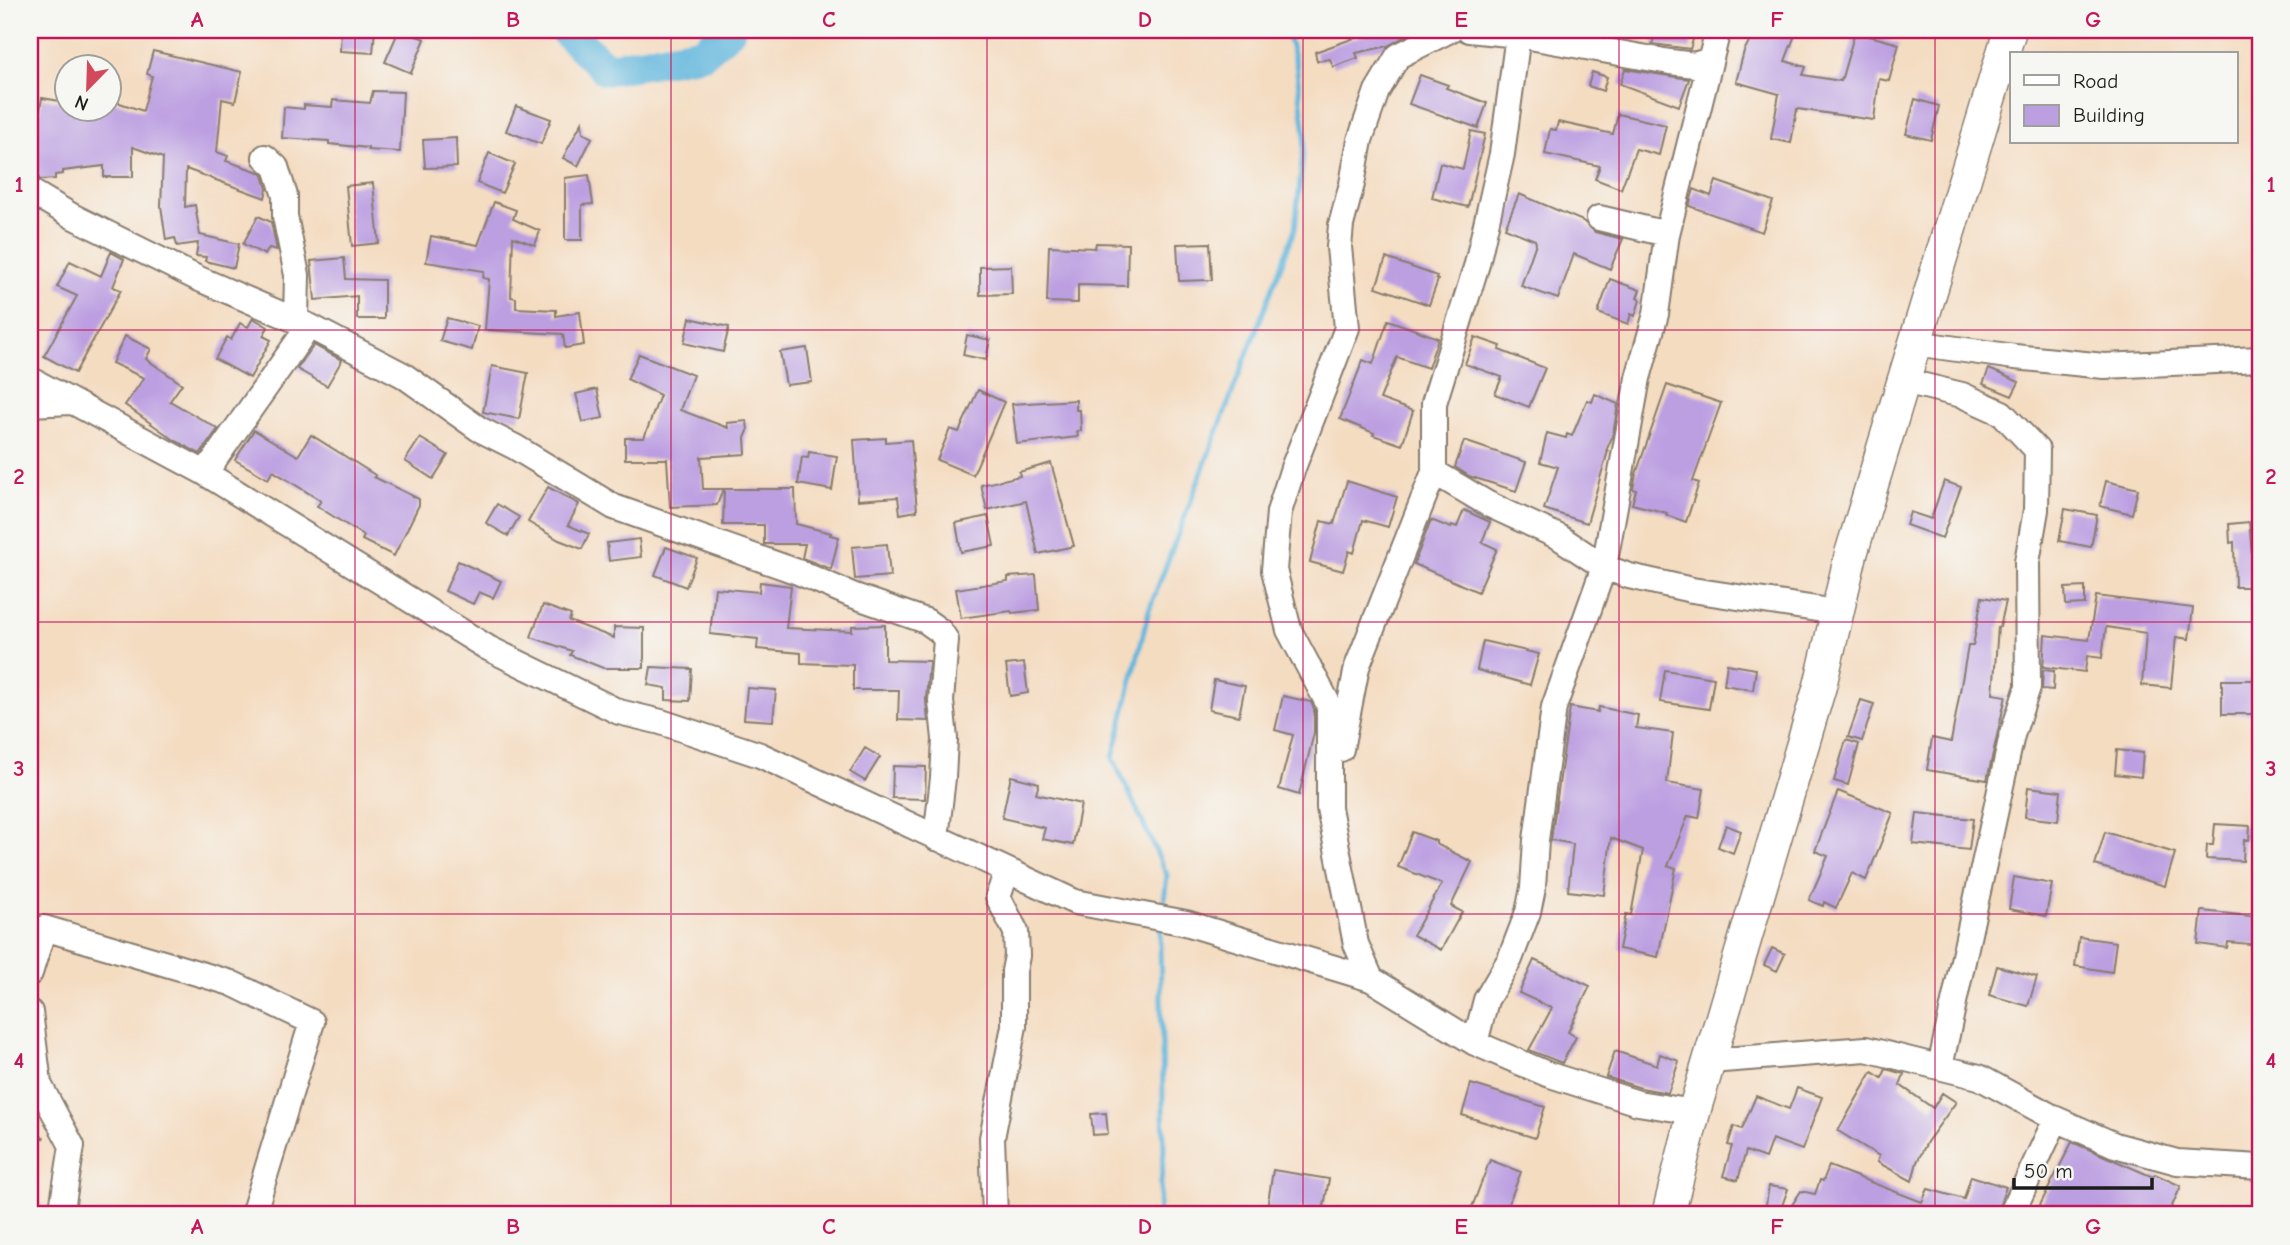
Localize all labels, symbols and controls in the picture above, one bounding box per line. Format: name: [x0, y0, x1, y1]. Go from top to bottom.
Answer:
text: A: [191, 6, 204, 33]
text: B: [506, 6, 520, 33]
text: C: [822, 6, 836, 33]
text: D: [1138, 6, 1152, 33]
text: E: [1454, 6, 1468, 33]
text: F: [1770, 6, 1784, 33]
text: G: [2085, 6, 2101, 33]
north arrow: [52, 52, 122, 122]
legend: [2010, 52, 2238, 144]
text: Road: [2073, 69, 2118, 93]
text: N: [72, 90, 92, 115]
text: Building: [2073, 103, 2145, 127]
text: 1: [14, 171, 24, 198]
text: 1: [2266, 171, 2276, 198]
text: 2: [13, 463, 25, 490]
text: 2: [2265, 463, 2277, 490]
text: 3: [13, 755, 25, 782]
text: 3: [2265, 755, 2277, 782]
text: 4: [14, 1047, 25, 1074]
text: 4: [2266, 1047, 2277, 1074]
scale bar: [2014, 1147, 2152, 1191]
text: 50 m: [2024, 1159, 2073, 1183]
text: A: [191, 1213, 204, 1240]
text: B: [506, 1213, 520, 1240]
text: C: [822, 1213, 836, 1240]
text: D: [1138, 1213, 1152, 1240]
text: E: [1454, 1213, 1468, 1240]
text: F: [1770, 1213, 1784, 1240]
text: G: [2085, 1213, 2101, 1240]

